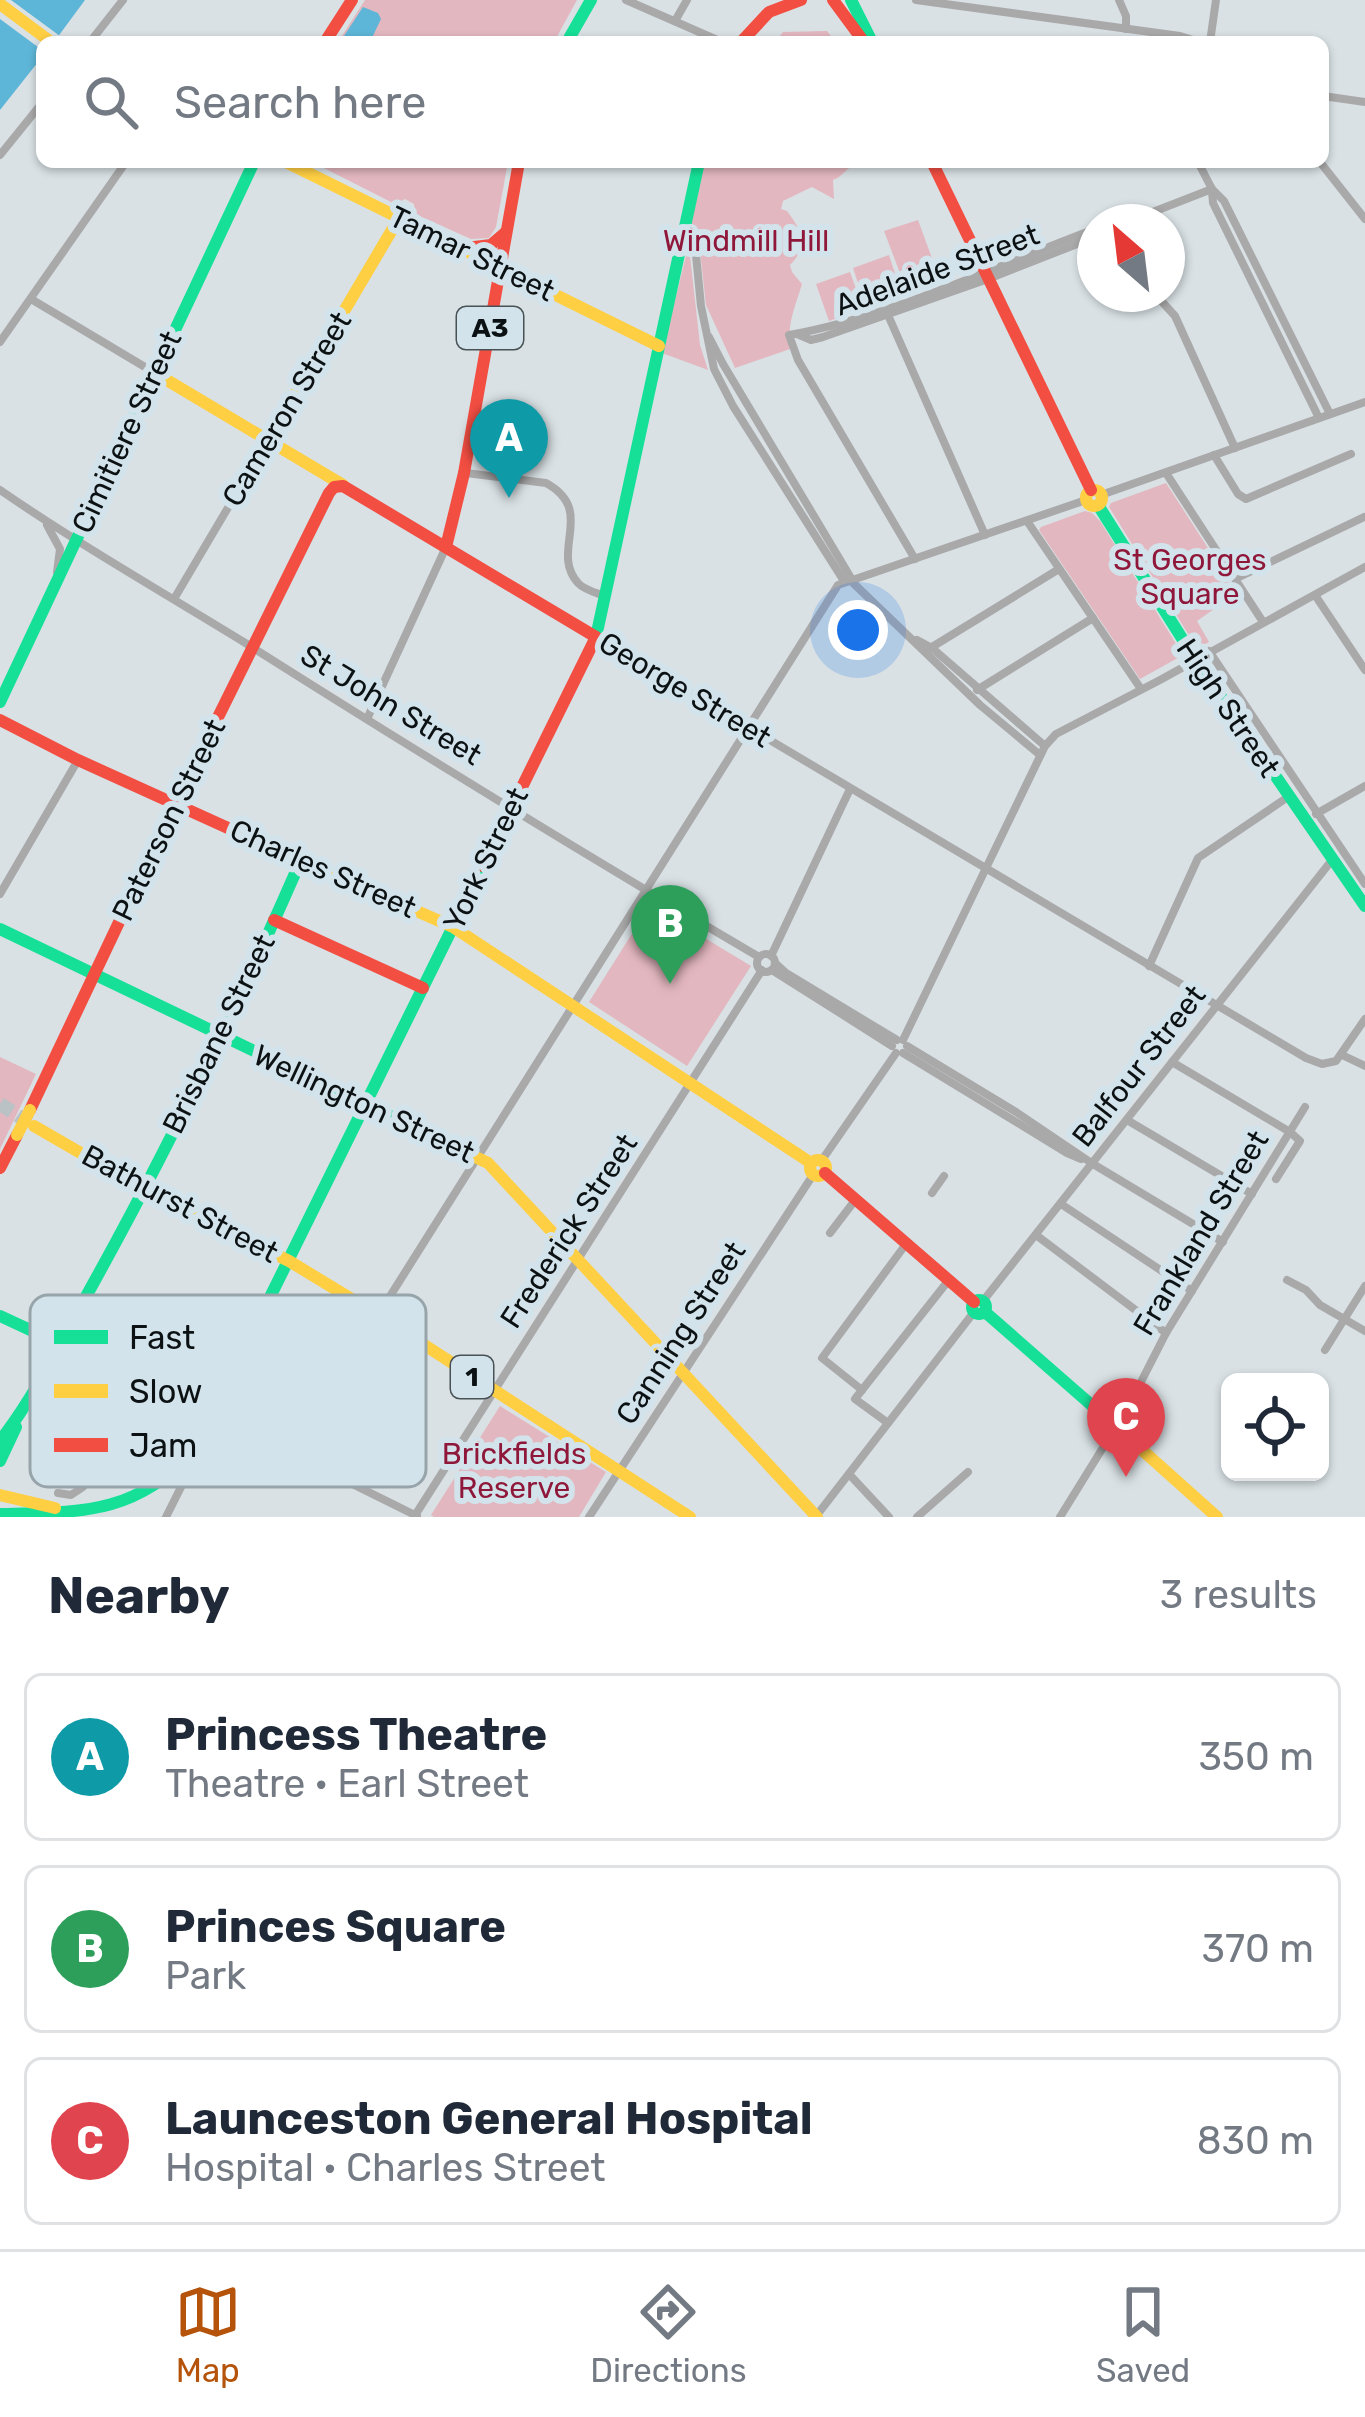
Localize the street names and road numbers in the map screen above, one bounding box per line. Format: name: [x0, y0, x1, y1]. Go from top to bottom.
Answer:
street label: Tamar Street: [384, 199, 561, 310]
street label: Adelaide Street: [830, 216, 1044, 324]
street label: Cameron Street: [215, 305, 359, 513]
road number: A3: [457, 307, 523, 349]
street label: Cimitiere Street: [64, 325, 190, 539]
street label: George Street: [592, 625, 778, 756]
street label: High Street: [1169, 632, 1288, 784]
street label: St John Street: [294, 637, 488, 773]
street label: Paterson Street: [105, 713, 234, 927]
street label: York Street: [436, 781, 536, 936]
street label: Charles Street: [224, 812, 422, 926]
street label: Brisbane Street: [155, 928, 283, 1140]
street label: Balfour Street: [1065, 978, 1213, 1154]
street label: Wellington Street: [248, 1037, 480, 1171]
street label: Frankland Street: [1126, 1124, 1276, 1342]
street label: Frederick Street: [493, 1127, 645, 1335]
street label: Bathurst Street: [76, 1137, 284, 1271]
street label: Canning Street: [609, 1235, 754, 1431]
road number: 1: [451, 1356, 493, 1398]

